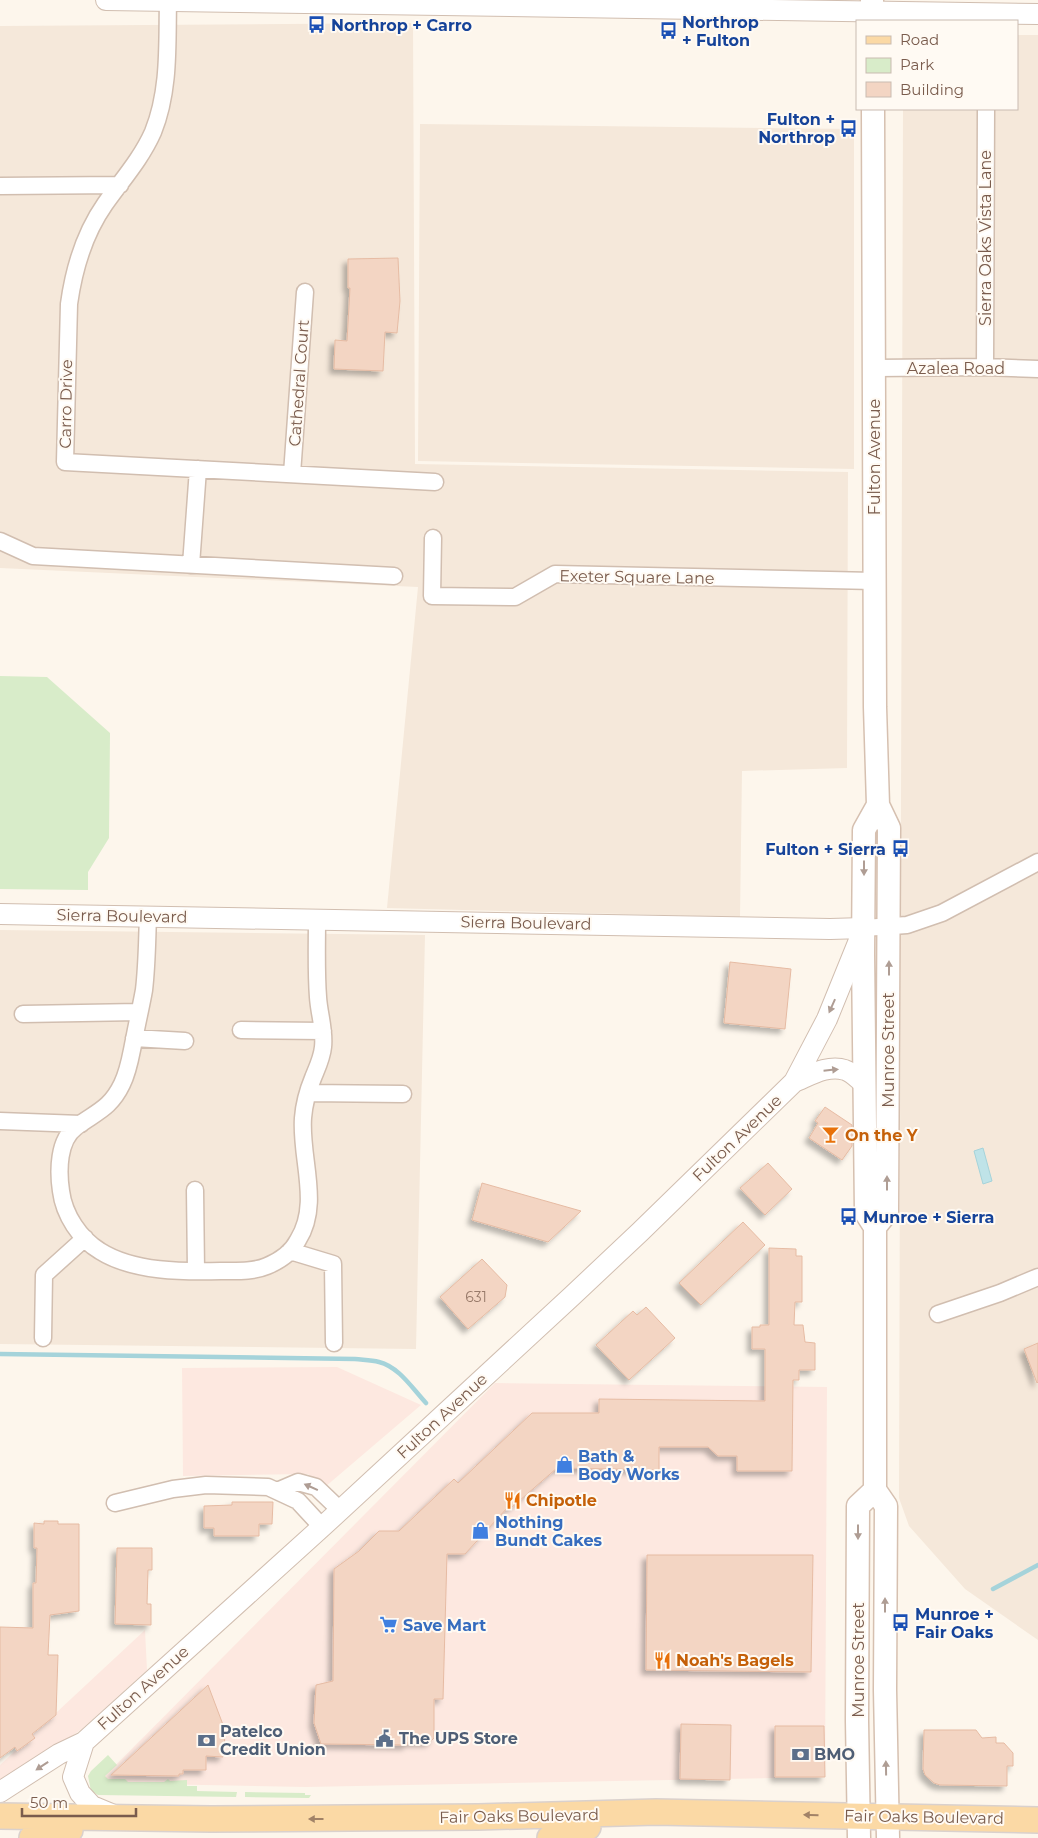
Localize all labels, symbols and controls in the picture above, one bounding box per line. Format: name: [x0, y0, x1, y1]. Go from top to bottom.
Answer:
place label: Northrop + Fulton: [682, 13, 759, 50]
bus stop icon: Northrop + Carro: [307, 15, 327, 35]
place label: Northrop + Carro: [331, 16, 472, 35]
legend: [856, 20, 1018, 110]
bus stop icon: Northrop + Fulton: [658, 21, 678, 41]
text: Road: [900, 30, 939, 49]
text: Park: [900, 55, 934, 74]
text: Building: [900, 80, 964, 99]
place label: Fulton + Northrop: [758, 110, 835, 147]
bus stop icon: Fulton + Northrop: [839, 118, 859, 138]
street label: Sierra Oaks Vista Lane: [976, 150, 995, 326]
street label: Cathedral Court: [285, 318, 313, 447]
street label: Carro Drive: [56, 359, 76, 449]
street label: Azalea Road: [907, 359, 1005, 378]
street label: Fulton Avenue: [865, 399, 884, 515]
street label: Exeter Square Lane: [559, 566, 715, 588]
bus stop icon: Fulton + Sierra: [890, 839, 910, 859]
place label: Fulton + Sierra: [765, 840, 886, 859]
one-way arrow: [860, 860, 868, 876]
street label: Sierra Boulevard: [56, 905, 188, 927]
street label: Sierra Boulevard: [460, 912, 592, 934]
one-way arrow: [885, 960, 893, 976]
street label: Munroe Street: [879, 992, 898, 1108]
one-way arrow: [828, 999, 836, 1013]
one-way arrow: [823, 1066, 839, 1074]
street label: Fulton Avenue: [689, 1091, 785, 1185]
bar icon: On the Y: [821, 1125, 841, 1145]
place label: On the Y: [845, 1126, 919, 1145]
one-way arrow: [883, 1175, 891, 1191]
bus stop icon: Munroe + Sierra: [839, 1207, 859, 1227]
place label: Munroe + Sierra: [863, 1208, 994, 1227]
house number: 631: [465, 1288, 487, 1306]
street label: Fulton Avenue: [393, 1369, 491, 1463]
place label: Bath & Body Works: [578, 1447, 680, 1484]
shop icon: Bath & Body Works: [554, 1455, 574, 1475]
one-way arrow: [304, 1483, 319, 1491]
restaurant icon: Chipotle: [502, 1490, 522, 1510]
place label: Chipotle: [526, 1491, 597, 1510]
place label: Nothing Bundt Cakes: [495, 1513, 603, 1550]
shop icon: Nothing Bundt Cakes: [471, 1521, 491, 1541]
one-way arrow: [854, 1524, 862, 1540]
one-way arrow: [881, 1597, 889, 1613]
street label: Munroe Street: [849, 1602, 868, 1718]
place label: Munroe + Fair Oaks: [915, 1605, 994, 1642]
bus stop icon: Munroe + Fair Oaks: [891, 1613, 911, 1633]
supermarket icon: Save Mart: [379, 1615, 399, 1635]
place label: Save Mart: [403, 1616, 486, 1635]
street label: Fulton Avenue: [93, 1642, 193, 1734]
restaurant icon: Noah's Bagels: [652, 1650, 672, 1670]
place label: Noah's Bagels: [676, 1651, 794, 1670]
place label: Patelco Credit Union: [220, 1722, 326, 1759]
public building icon: The UPS Store: [375, 1728, 395, 1748]
place label: The UPS Store: [399, 1729, 518, 1748]
bank icon: Patelco Credit Union: [196, 1730, 216, 1750]
bank icon: BMO: [790, 1744, 810, 1764]
place label: BMO: [814, 1745, 855, 1764]
one-way arrow: [882, 1759, 890, 1775]
one-way arrow: [35, 1761, 49, 1771]
scale bar: [22, 1786, 136, 1818]
text: 50 m: [30, 1793, 68, 1812]
street label: Fair Oaks Boulevard: [439, 1805, 599, 1827]
street label: Fair Oaks Boulevard: [844, 1806, 1004, 1828]
one-way arrow: [803, 1811, 819, 1819]
one-way arrow: [308, 1815, 324, 1823]

